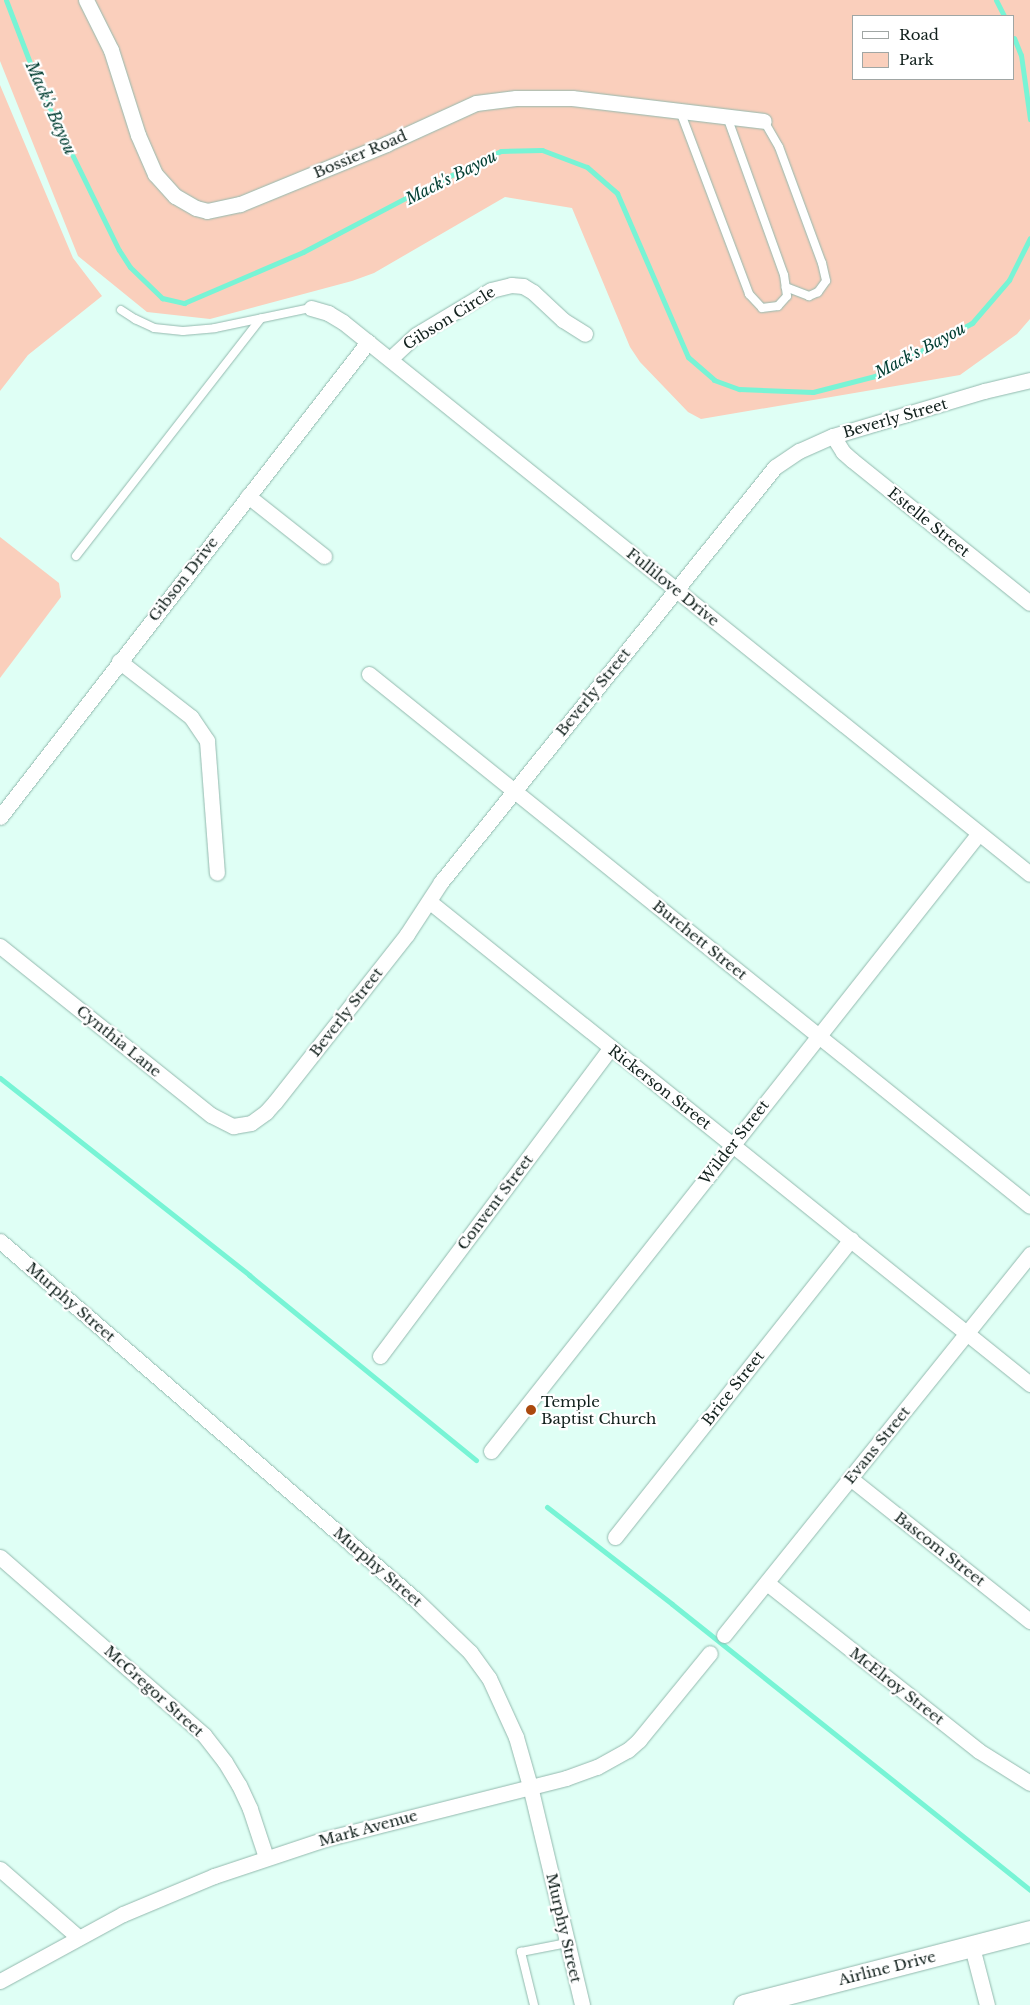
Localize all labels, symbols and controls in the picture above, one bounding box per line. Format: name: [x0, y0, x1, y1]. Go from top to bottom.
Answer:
legend: [852, 15, 1015, 80]
text: Road: [899, 25, 939, 44]
text: Park: [899, 50, 934, 69]
water label: Mack's Bayou: [22, 58, 80, 158]
street label: Bossier Road: [310, 126, 410, 182]
water label: Mack's Bayou: [402, 146, 500, 208]
street label: Gibson Circle: [400, 283, 498, 353]
water label: Mack's Bayou: [871, 318, 969, 382]
street label: Beverly Street: [840, 394, 950, 442]
street label: Estelle Street: [885, 484, 973, 560]
street label: Gibson Drive: [144, 533, 222, 625]
street label: Fullilove Drive: [623, 544, 723, 630]
street label: Beverly Street: [552, 644, 634, 740]
street label: Burchett Street: [649, 896, 751, 984]
street label: Beverly Street: [306, 964, 386, 1060]
street label: Cynthia Lane: [73, 1001, 165, 1081]
street label: Rickerson Street: [605, 1041, 715, 1133]
street label: Wilder Street: [695, 1096, 773, 1188]
street label: Convent Street: [453, 1151, 537, 1253]
street label: Murphy Street: [23, 1258, 119, 1346]
street label: Brice Street: [698, 1347, 768, 1429]
place label: Temple Baptist Church: [541, 1392, 656, 1427]
street label: Evans Street: [840, 1403, 914, 1487]
marker: Temple Baptist Church: [525, 1404, 537, 1416]
street label: Bascom Street: [891, 1508, 989, 1590]
street label: Murphy Street: [330, 1523, 426, 1611]
street label: McGregor Street: [100, 1642, 208, 1740]
street label: McElroy Street: [846, 1643, 948, 1729]
street label: Mark Avenue: [316, 1806, 420, 1850]
street label: Murphy Street: [543, 1871, 585, 1985]
street label: Airline Drive: [836, 1947, 938, 1989]

